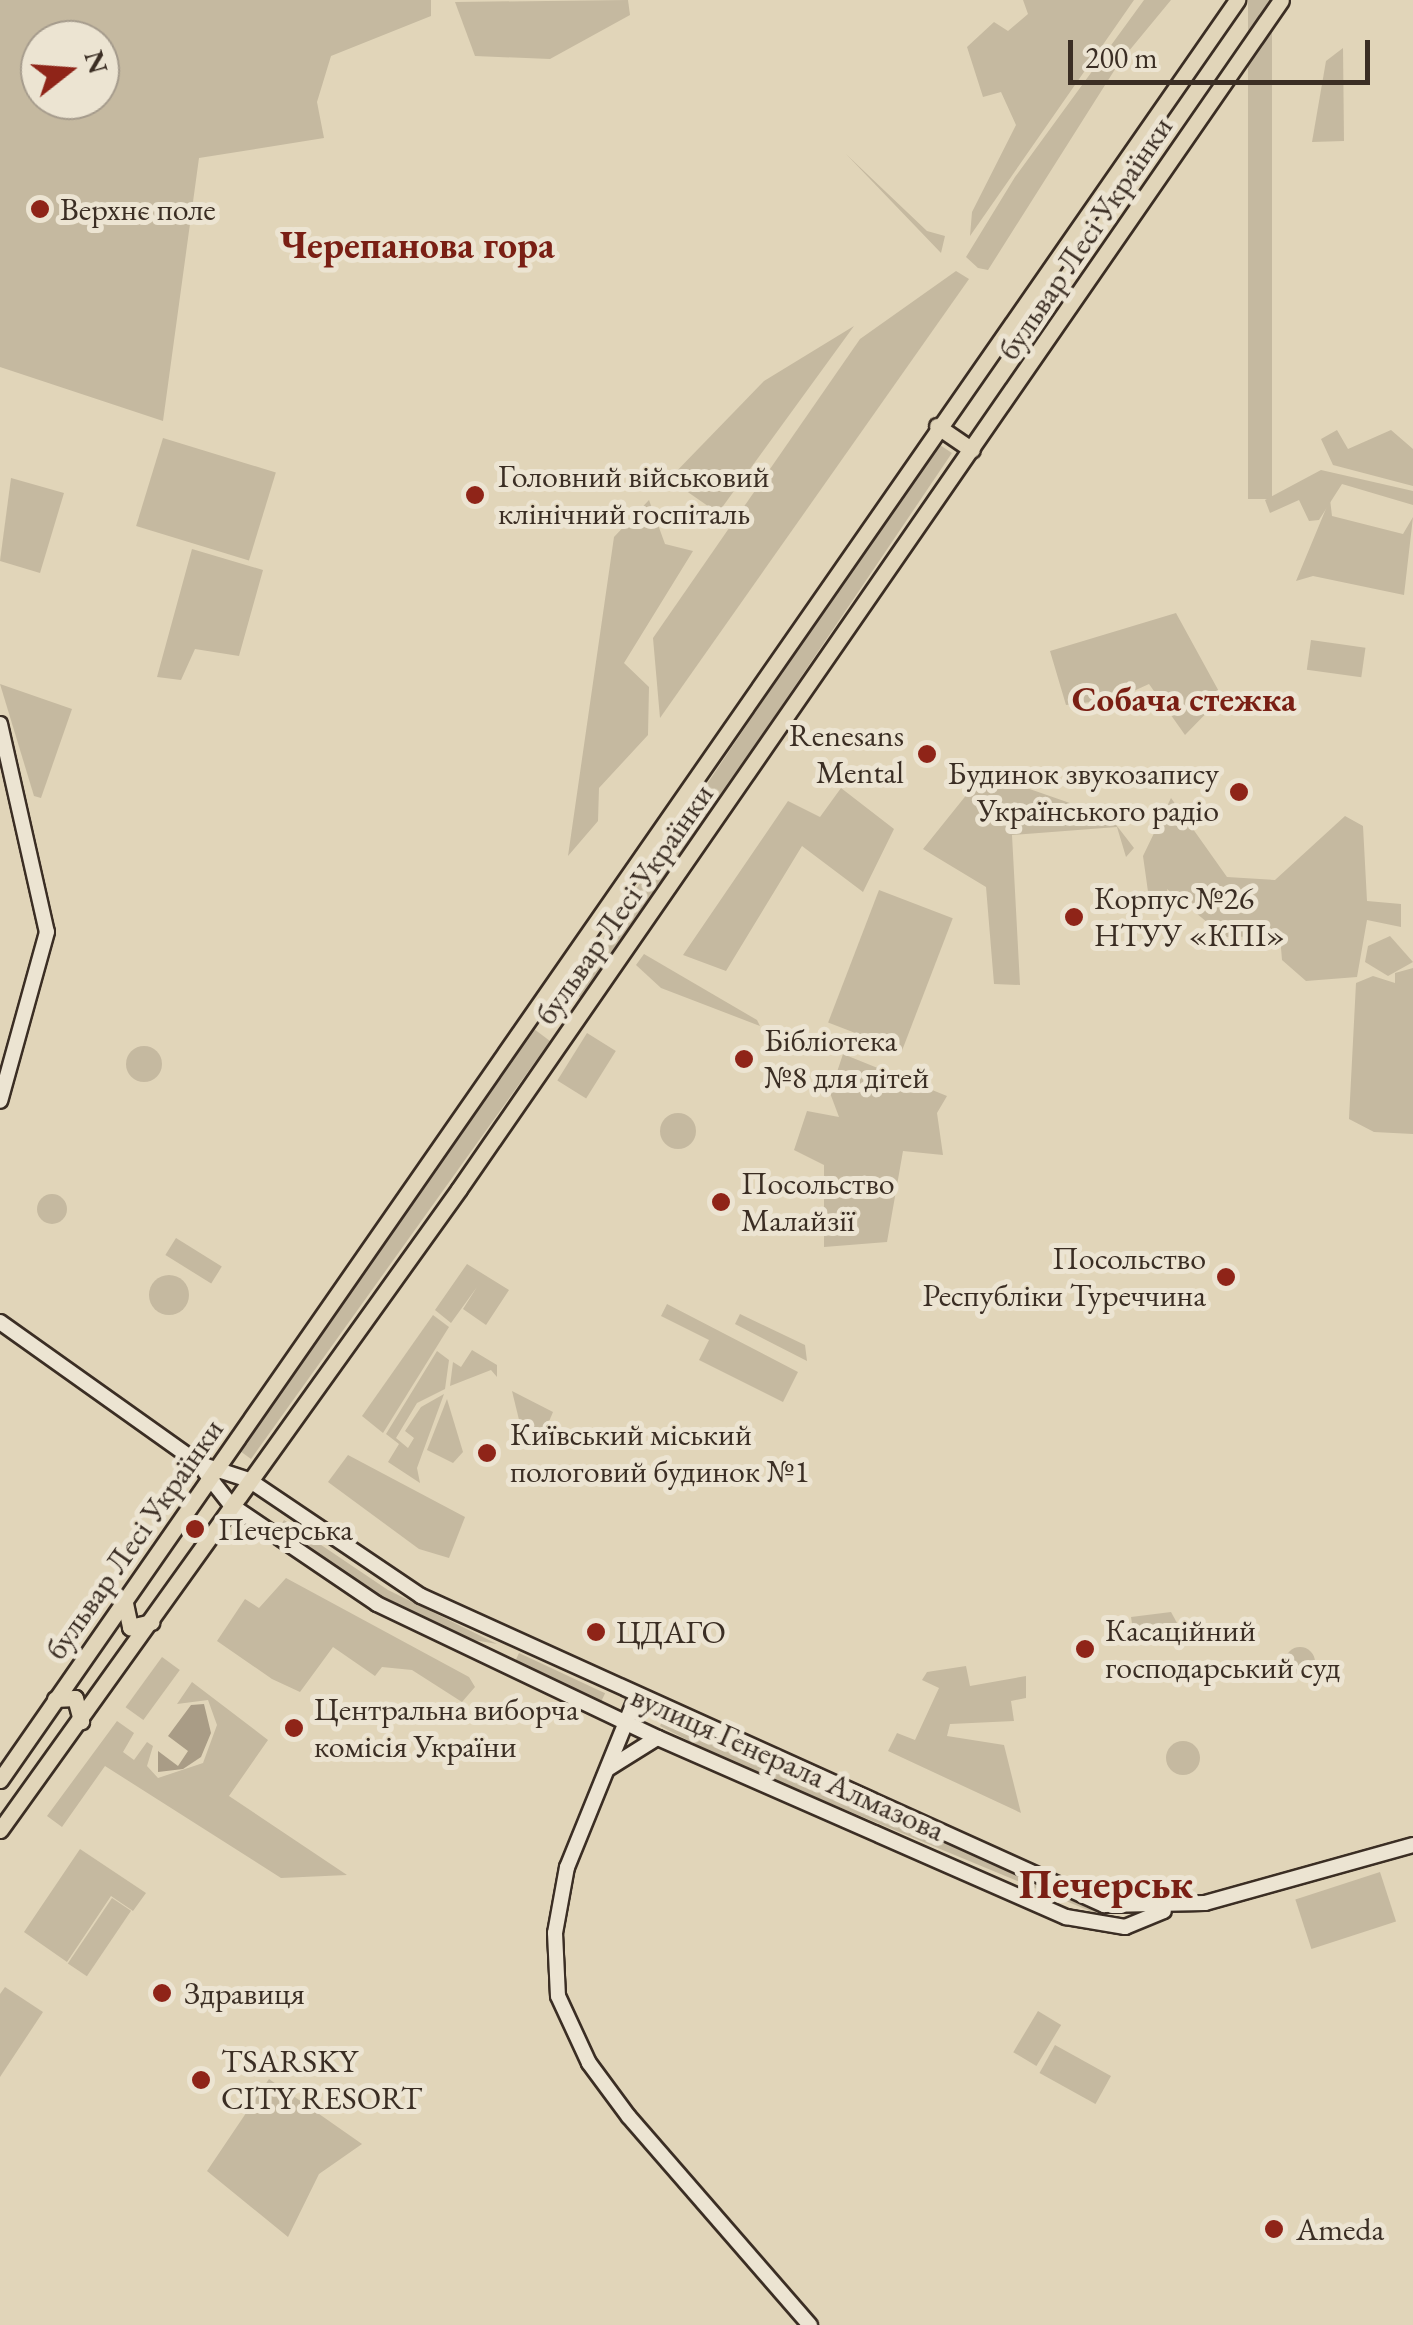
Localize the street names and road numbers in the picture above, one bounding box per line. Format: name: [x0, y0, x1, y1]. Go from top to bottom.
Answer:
street label: бульвар Лесі Українки: [989, 109, 1181, 367]
street label: бульвар Лесі Українки: [526, 776, 722, 1032]
street label: бульвар Лесі Українки: [36, 1411, 232, 1667]
street label: вулиця Генерала Алмазова: [625, 1677, 951, 1849]

